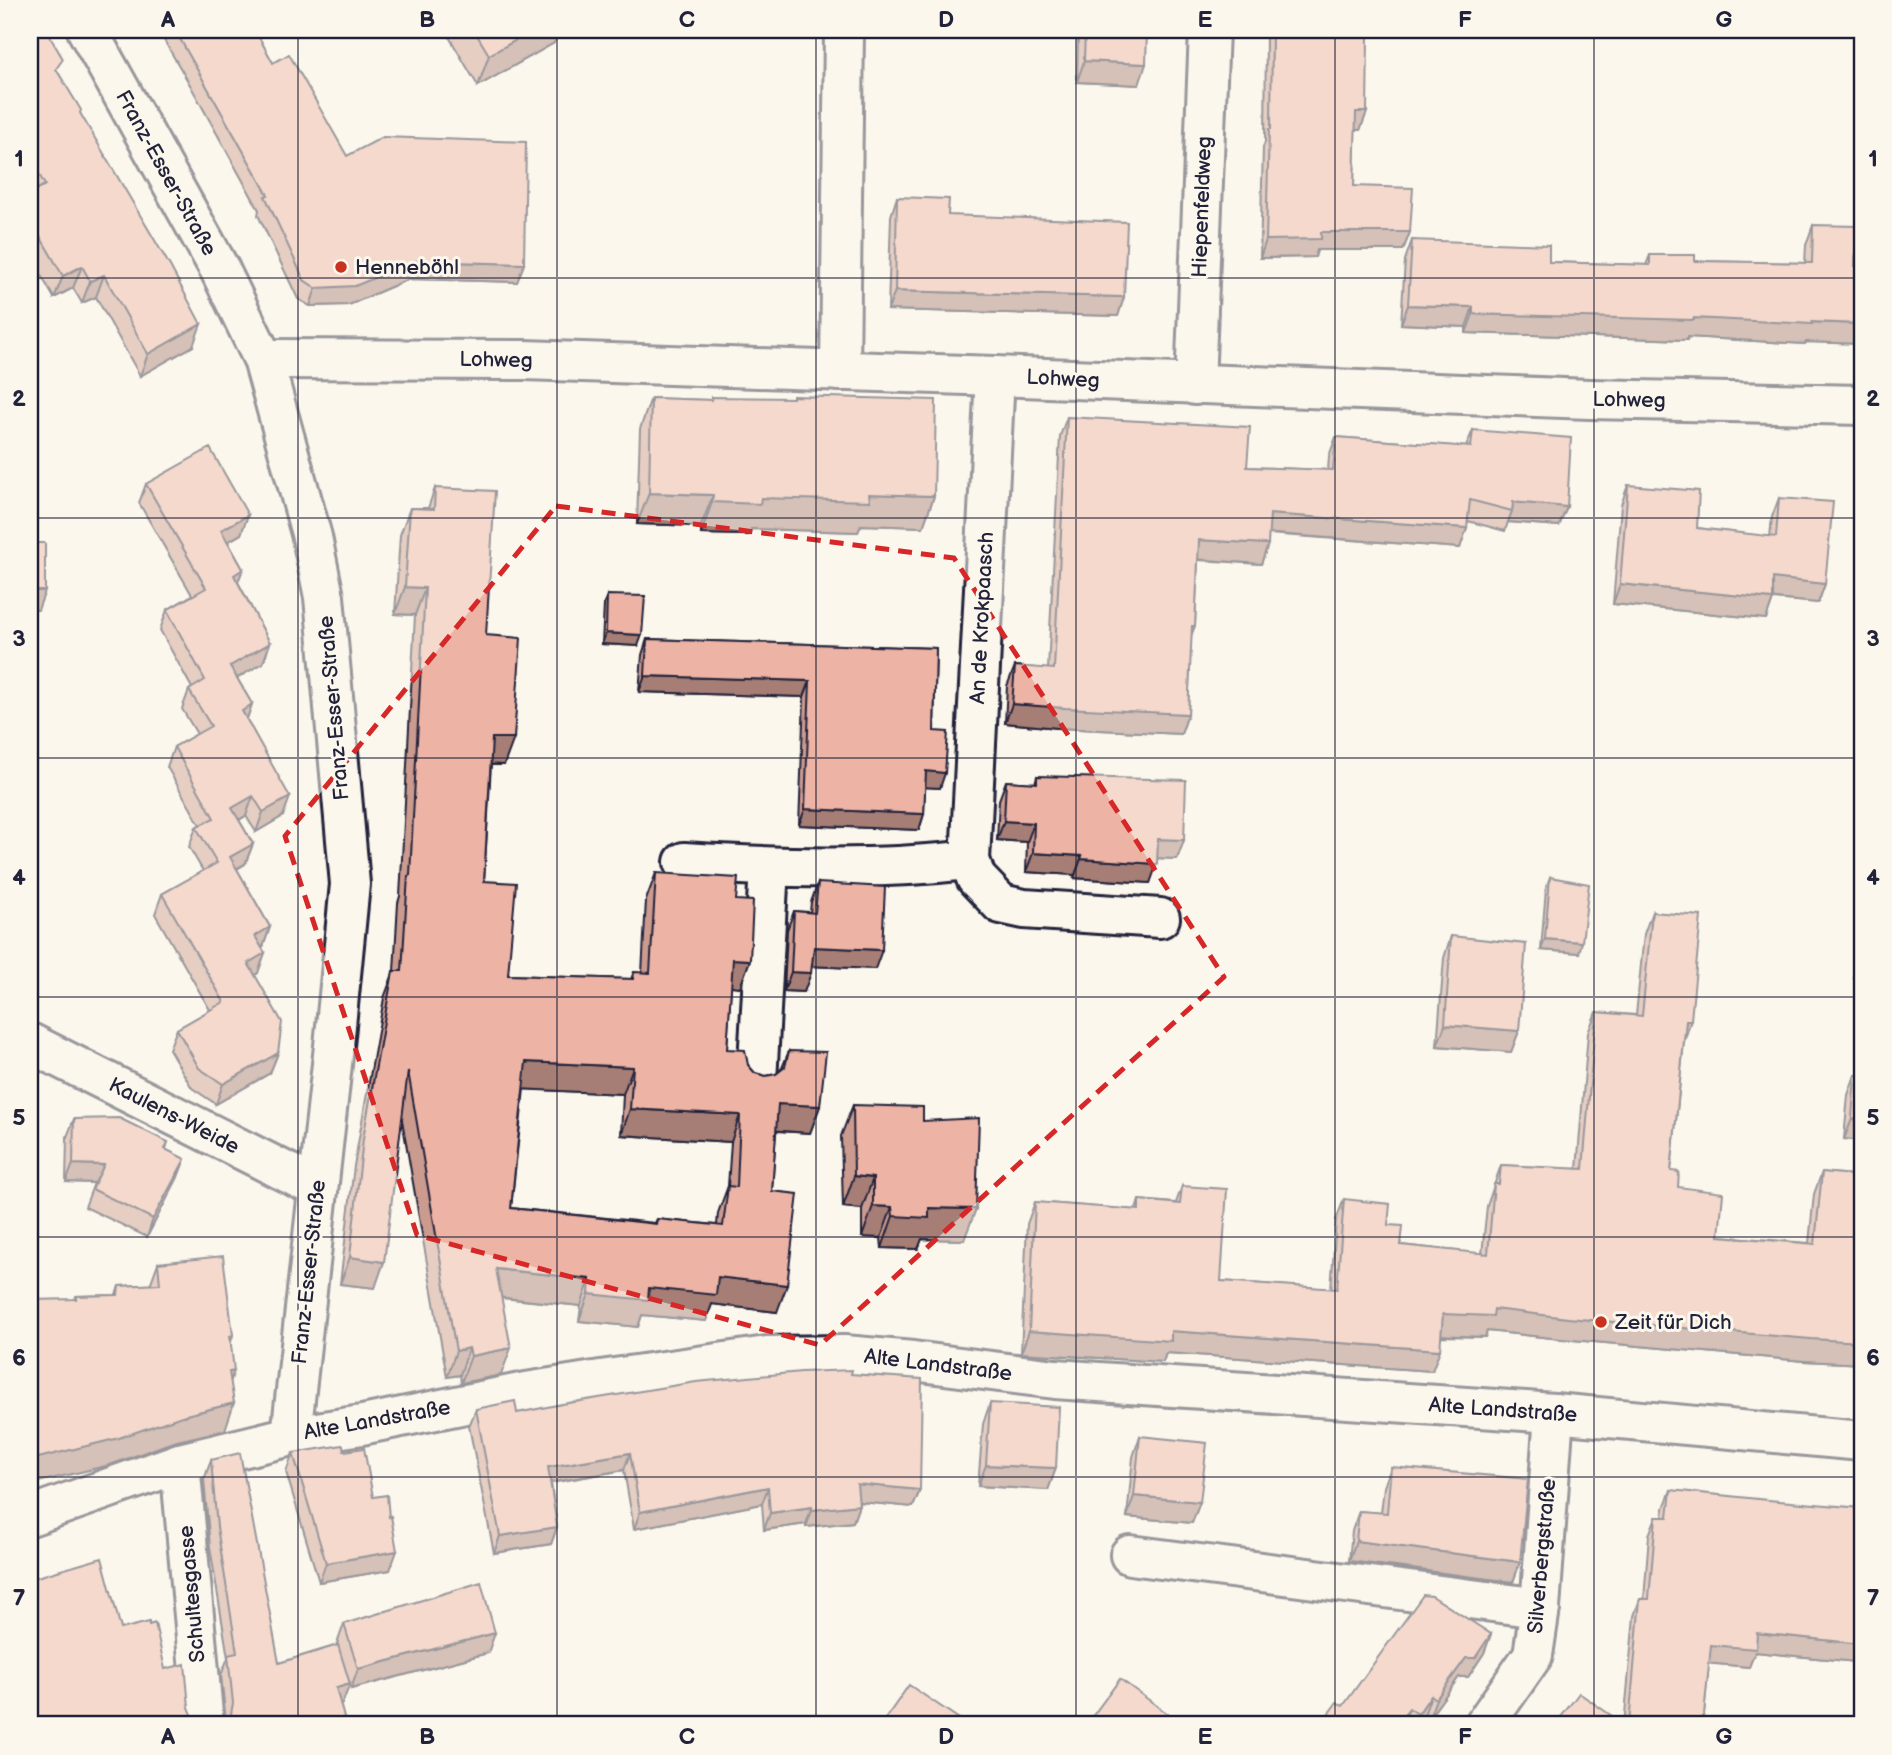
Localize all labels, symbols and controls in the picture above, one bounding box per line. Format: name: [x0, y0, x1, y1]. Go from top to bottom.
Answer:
text: A: [160, 6, 176, 34]
text: B: [419, 6, 435, 34]
text: C: [679, 6, 695, 34]
text: D: [938, 6, 954, 34]
text: E: [1198, 6, 1213, 34]
text: F: [1458, 6, 1472, 34]
text: G: [1716, 6, 1733, 34]
street label: Franz-Esser-Straße: [110, 86, 222, 260]
street label: Hiepenfeldweg: [1187, 136, 1217, 278]
text: 1: [14, 145, 24, 173]
text: 1: [1868, 145, 1878, 173]
place label: Henneböhl: [355, 255, 459, 280]
marker: Henneböhl: [333, 259, 349, 275]
street label: Lohweg: [459, 347, 533, 373]
street label: Lohweg: [1026, 365, 1100, 393]
text: 2: [12, 385, 26, 413]
text: 2: [1866, 385, 1880, 413]
street label: Lohweg: [1592, 387, 1666, 413]
street label: An de Krokpaasch: [965, 531, 999, 705]
street label: Franz-Esser-Straße: [313, 615, 355, 801]
text: 3: [12, 625, 26, 653]
text: 3: [1866, 625, 1880, 653]
text: 4: [12, 864, 26, 892]
text: 4: [1866, 864, 1880, 892]
street label: Kaulens-Weide: [105, 1072, 243, 1160]
text: 5: [12, 1104, 26, 1132]
text: 5: [1866, 1104, 1880, 1132]
street label: Franz-Esser-Straße: [287, 1179, 331, 1365]
place label: Zeit für Dich: [1614, 1310, 1732, 1335]
marker: Zeit für Dich: [1593, 1314, 1609, 1330]
text: 6: [12, 1344, 26, 1372]
street label: Alte Landstraße: [863, 1344, 1013, 1386]
text: 6: [1866, 1344, 1880, 1372]
street label: Alte Landstraße: [1428, 1392, 1578, 1428]
street label: Alte Landstraße: [302, 1395, 452, 1445]
street label: Silverbergstraße: [1523, 1477, 1561, 1635]
street label: Schultesgasse: [174, 1524, 210, 1664]
text: 7: [13, 1584, 26, 1612]
text: 7: [1867, 1584, 1880, 1612]
text: A: [160, 1723, 176, 1751]
text: B: [419, 1723, 435, 1751]
text: C: [679, 1723, 695, 1751]
text: D: [938, 1723, 954, 1751]
text: E: [1198, 1723, 1213, 1751]
text: F: [1458, 1723, 1472, 1751]
text: G: [1716, 1723, 1733, 1751]

